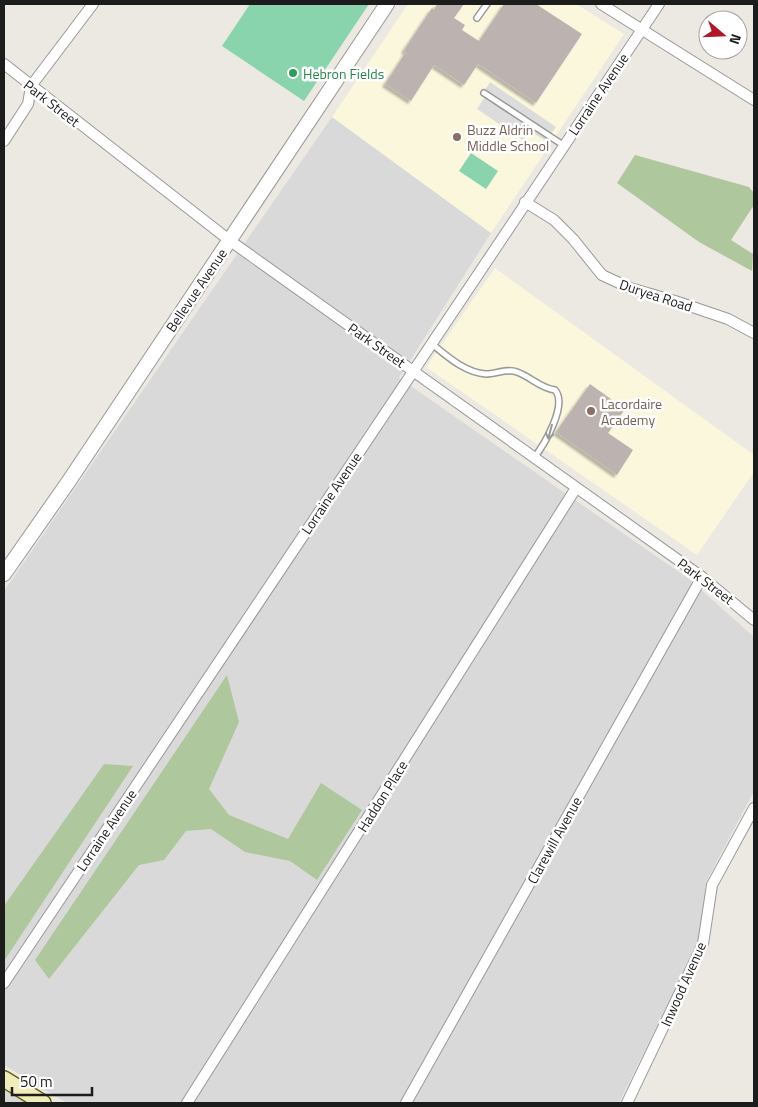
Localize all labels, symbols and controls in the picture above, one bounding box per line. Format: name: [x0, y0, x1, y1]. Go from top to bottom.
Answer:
north arrow: [698, 10, 748, 60]
text: N: [724, 31, 747, 47]
street label: Lorraine Avenue: [563, 49, 633, 139]
place label: Hebron Fields: [303, 63, 384, 84]
marker: Hebron Fields: [287, 67, 299, 79]
street label: Park Street: [20, 74, 85, 132]
place label: Buzz Aldrin Middle School: [467, 119, 549, 156]
marker: Buzz Aldrin Middle School: [451, 131, 463, 143]
street label: Bellevue Avenue: [160, 244, 232, 336]
street label: Duryea Road: [617, 273, 695, 317]
street label: Park Street: [344, 317, 410, 373]
place label: Lacordaire Academy: [601, 393, 662, 430]
marker: Lacordaire Academy: [585, 405, 597, 417]
one-way arrow: [545, 423, 554, 439]
street label: Lorraine Avenue: [296, 448, 366, 538]
street label: Park Street: [673, 553, 739, 609]
street label: Haddon Place: [352, 756, 412, 836]
street label: Lorraine Avenue: [71, 785, 141, 875]
street label: Clarewill Avenue: [521, 793, 587, 887]
street label: Inwood Avenue: [655, 938, 711, 1030]
scale bar: [12, 1064, 92, 1096]
text: 50 m: [20, 1070, 53, 1093]

